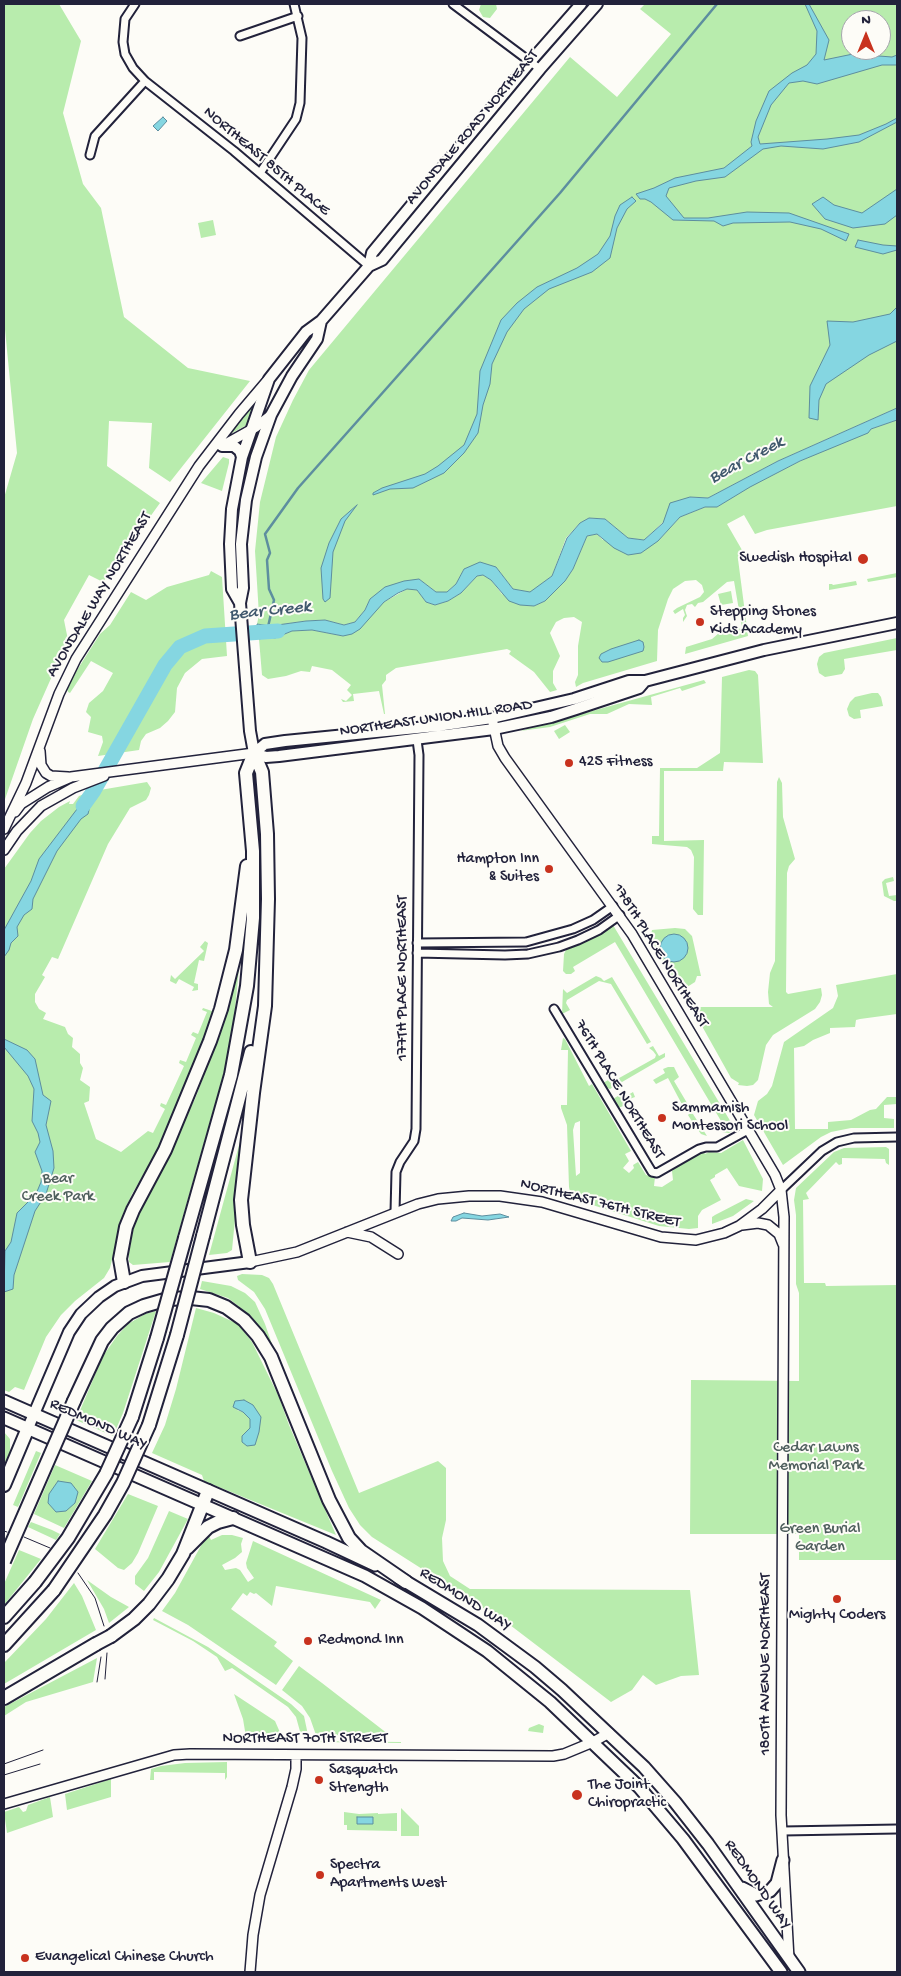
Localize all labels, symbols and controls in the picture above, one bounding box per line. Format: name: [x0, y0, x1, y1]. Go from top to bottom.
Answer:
north arrow: [841, 10, 891, 60]
text: N: [861, 12, 871, 29]
street label: AVONDALE ROAD NORTHEAST: [403, 47, 543, 209]
street label: NORTHEAST 85TH PLACE: [199, 103, 333, 221]
water label: Bear Creek: [706, 432, 788, 490]
street label: AVONDALE WAY NORTHEAST: [43, 509, 157, 681]
place label: Swedish Hospital: [739, 549, 852, 569]
marker: Swedish Hospital: [856, 552, 870, 566]
water label: Bear Creek: [228, 597, 312, 627]
place label: Stepping Stones Kids Academy: [710, 603, 816, 641]
marker: Stepping Stones Kids Academy: [694, 616, 706, 628]
street label: NORTHEAST UNION HILL ROAD: [338, 696, 534, 742]
place label: 425 Fitness: [579, 753, 652, 773]
marker: 425 Fitness: [563, 757, 575, 769]
place label: Hampton Inn & Suites: [456, 850, 539, 888]
marker: Hampton Inn & Suites: [543, 863, 555, 875]
street label: 178TH PLACE NORTHEAST: [608, 881, 712, 1031]
street label: 177TH PLACE NORTHEAST: [394, 895, 414, 1061]
street label: 76TH PLACE NORTHEAST: [570, 1017, 668, 1163]
place label: Sammamish Montessori School: [672, 1099, 788, 1137]
marker: Sammamish Montessori School: [656, 1112, 668, 1124]
park label: Bear Creek Park: [22, 1170, 94, 1208]
street label: NORTHEAST 76TH STREET: [518, 1175, 682, 1233]
street label: REDMOND WAY: [46, 1395, 150, 1455]
park label: Cedar Lawns Memorial Park: [769, 1439, 863, 1477]
park label: Green Burial Garden: [780, 1520, 860, 1558]
street label: REDMOND WAY: [416, 1564, 514, 1636]
street label: 180TH AVENUE NORTHEAST: [757, 1573, 777, 1755]
marker: Mighty Coders: [831, 1593, 843, 1605]
place label: Mighty Coders: [789, 1606, 885, 1626]
place label: Redmond Inn: [318, 1631, 403, 1651]
marker: Redmond Inn: [302, 1635, 314, 1647]
street label: NORTHEAST 70TH STREET: [222, 1730, 388, 1750]
place label: Sasquatch Strength: [329, 1761, 398, 1799]
marker: Sasquatch Strength: [313, 1774, 325, 1786]
place label: The Joint Chiropractic: [588, 1776, 666, 1814]
marker: The Joint Chiropractic: [570, 1788, 584, 1802]
street label: REDMOND WAY: [719, 1837, 795, 1933]
place label: Spectra Apartments West: [330, 1856, 446, 1894]
marker: Spectra Apartments West: [314, 1869, 326, 1881]
place label: Evangelical Chinese Church: [35, 1948, 213, 1968]
marker: Evangelical Chinese Church: [19, 1952, 31, 1964]

